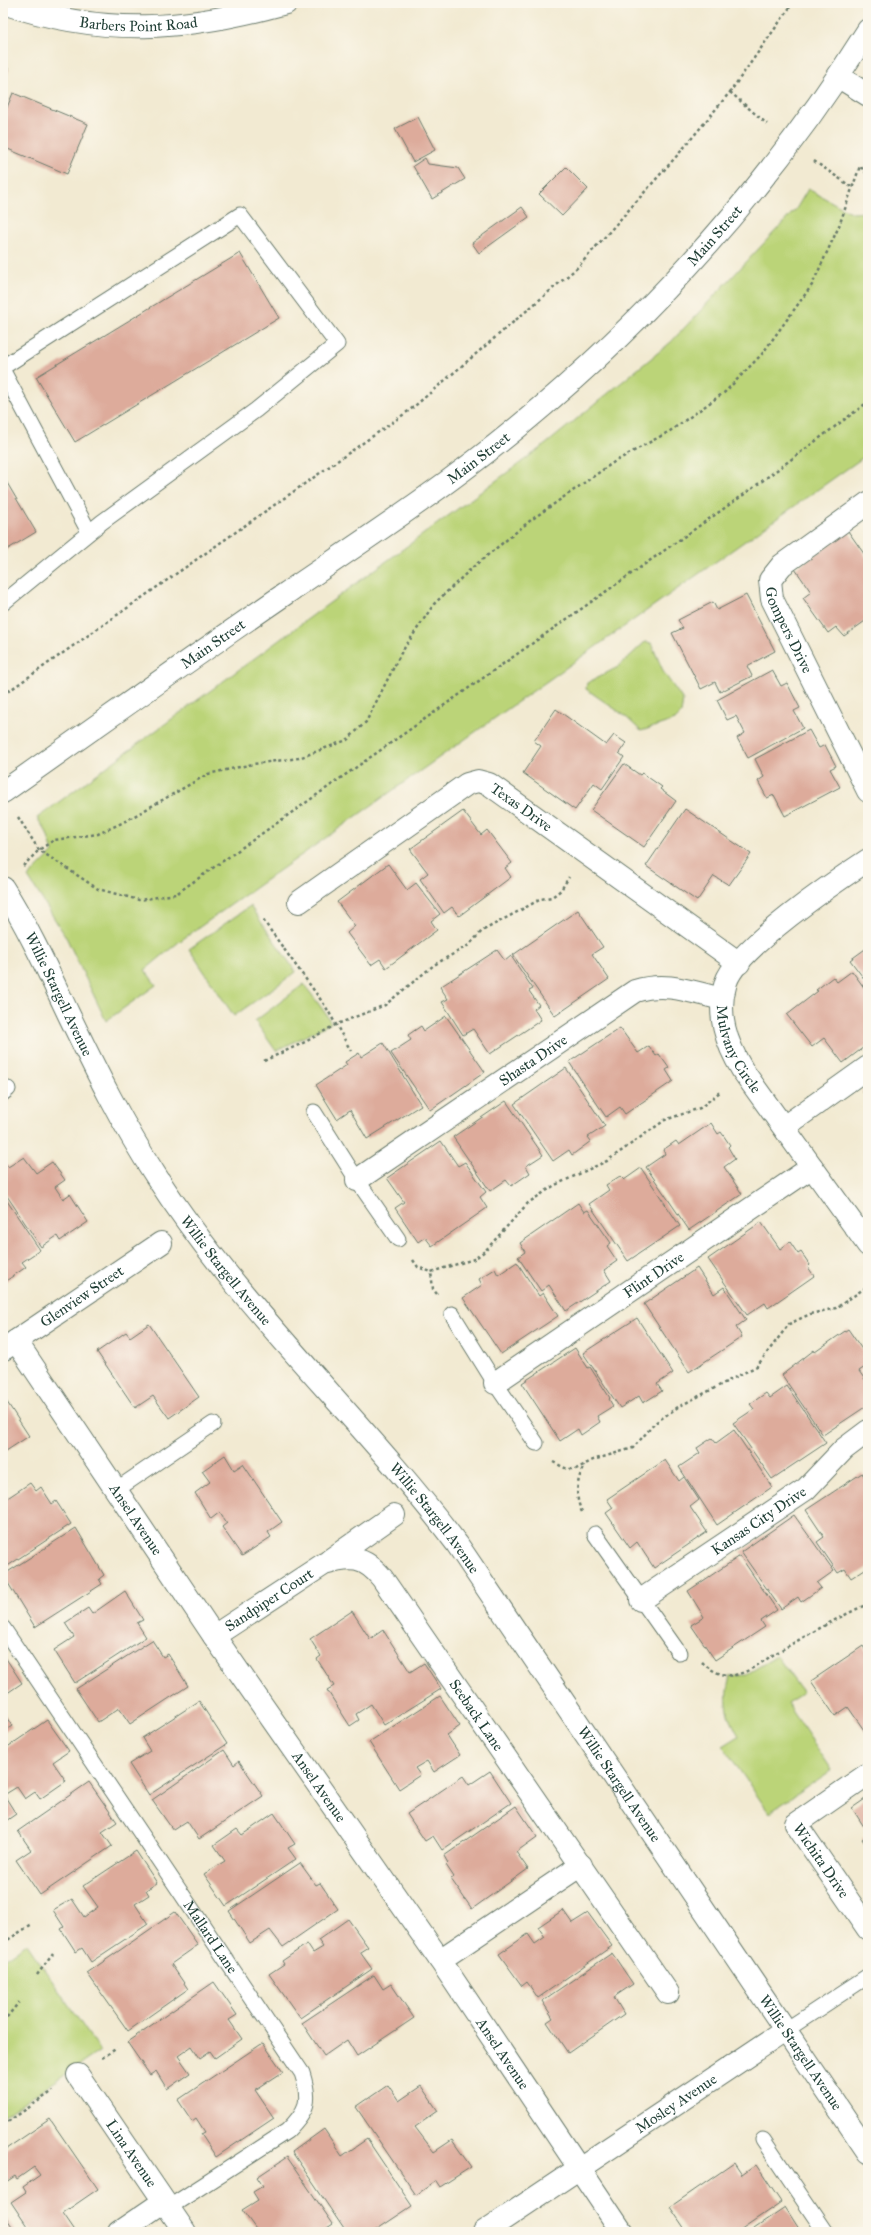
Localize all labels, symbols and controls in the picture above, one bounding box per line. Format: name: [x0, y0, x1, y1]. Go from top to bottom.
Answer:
street label: Barbers Point Road: [78, 13, 199, 35]
street label: Main Street: [683, 201, 746, 270]
street label: Main Street: [443, 428, 514, 488]
street label: Gompers Drive: [762, 586, 817, 676]
street label: Main Street: [177, 615, 249, 673]
street label: Texas Drive: [487, 779, 556, 835]
street label: Willie Stargell Avenue: [21, 929, 97, 1059]
street label: Mulvany Circle: [713, 1005, 765, 1097]
street label: Shasta Drive: [496, 1031, 571, 1090]
street label: Willie Stargell Avenue: [177, 1212, 275, 1329]
street label: Flint Drive: [620, 1248, 687, 1302]
street label: Glenview Street: [37, 1261, 128, 1331]
street label: Willie Stargell Avenue: [386, 1459, 483, 1577]
street label: Ansel Avenue: [105, 1479, 166, 1559]
street label: Kansas City Drive: [708, 1482, 810, 1559]
street label: Sandpiper Court: [222, 1564, 317, 1635]
street label: Seeback Lane: [445, 1676, 507, 1754]
street label: Willie Stargell Avenue: [574, 1723, 665, 1845]
street label: Ansel Avenue: [288, 1747, 350, 1826]
street label: Wichita Drive: [789, 1820, 853, 1901]
street label: Mallard Lane: [179, 1897, 241, 1977]
street label: Willie Stargell Avenue: [755, 1991, 846, 2114]
street label: Ansel Avenue: [472, 2014, 533, 2093]
street label: Mosley Avenue: [632, 2070, 720, 2137]
street label: Lina Avenue: [102, 2116, 161, 2191]

